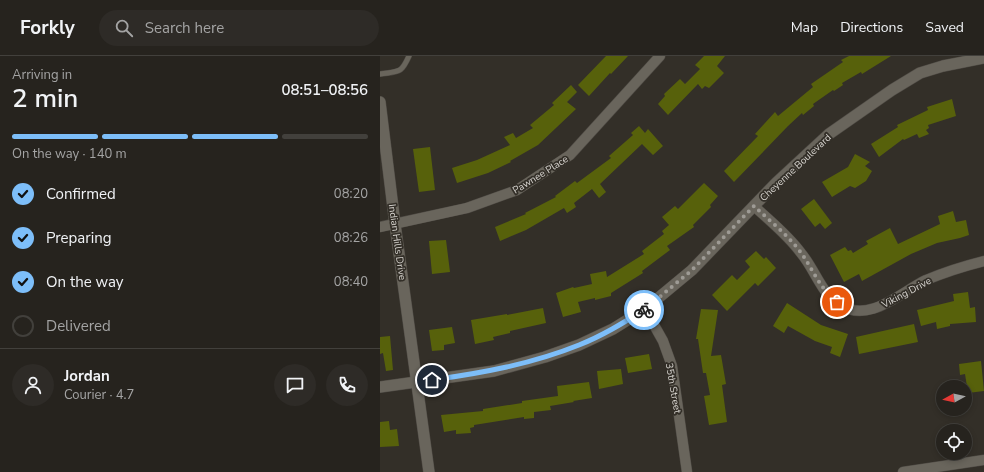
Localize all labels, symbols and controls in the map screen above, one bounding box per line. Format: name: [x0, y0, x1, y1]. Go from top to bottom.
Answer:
search box: [99, 10, 379, 46]
text: Forkly: [20, 15, 75, 41]
icon: search: [113, 17, 135, 39]
text: Search here: [145, 18, 224, 38]
text: Map: [791, 18, 818, 37]
text: Directions: [840, 18, 903, 37]
text: Saved: [925, 18, 964, 37]
text: Arriving in: [12, 66, 72, 84]
text: 08:51–08:56: [281, 80, 368, 100]
text: 2 min: [12, 81, 78, 116]
street label: Cheyenne Boulevard: [757, 131, 835, 205]
text: On the way · 140 m: [12, 145, 127, 163]
street label: Pawnee Place: [510, 152, 571, 198]
icon: check: [12, 183, 34, 205]
text: Confirmed: [46, 184, 116, 204]
text: 08:20: [334, 185, 368, 203]
street label: Indian Hills Drive: [385, 203, 409, 281]
icon: check: [12, 227, 34, 249]
text: Preparing: [46, 228, 111, 248]
text: 08:26: [334, 229, 368, 247]
icon: check: [12, 271, 34, 293]
text: On the way: [46, 272, 124, 292]
text: 08:40: [334, 273, 368, 291]
street label: Viking Drive: [878, 274, 934, 312]
pin: [820, 285, 854, 319]
courier: [624, 290, 664, 330]
icon: bag: [826, 291, 848, 313]
icon: bike: [633, 299, 655, 321]
text: Delivered: [46, 316, 111, 336]
street label: 35th Street: [662, 362, 684, 415]
pin: [415, 363, 449, 397]
button: person: [12, 364, 54, 406]
button: chat: [274, 364, 316, 406]
button: phone: [326, 364, 368, 406]
text: Jordan: [64, 366, 110, 386]
icon: home: [421, 369, 443, 391]
north arrow: [936, 380, 972, 416]
map controls: [936, 380, 972, 460]
text: Courier · 4.7: [64, 386, 134, 404]
button: locate: [936, 424, 972, 460]

